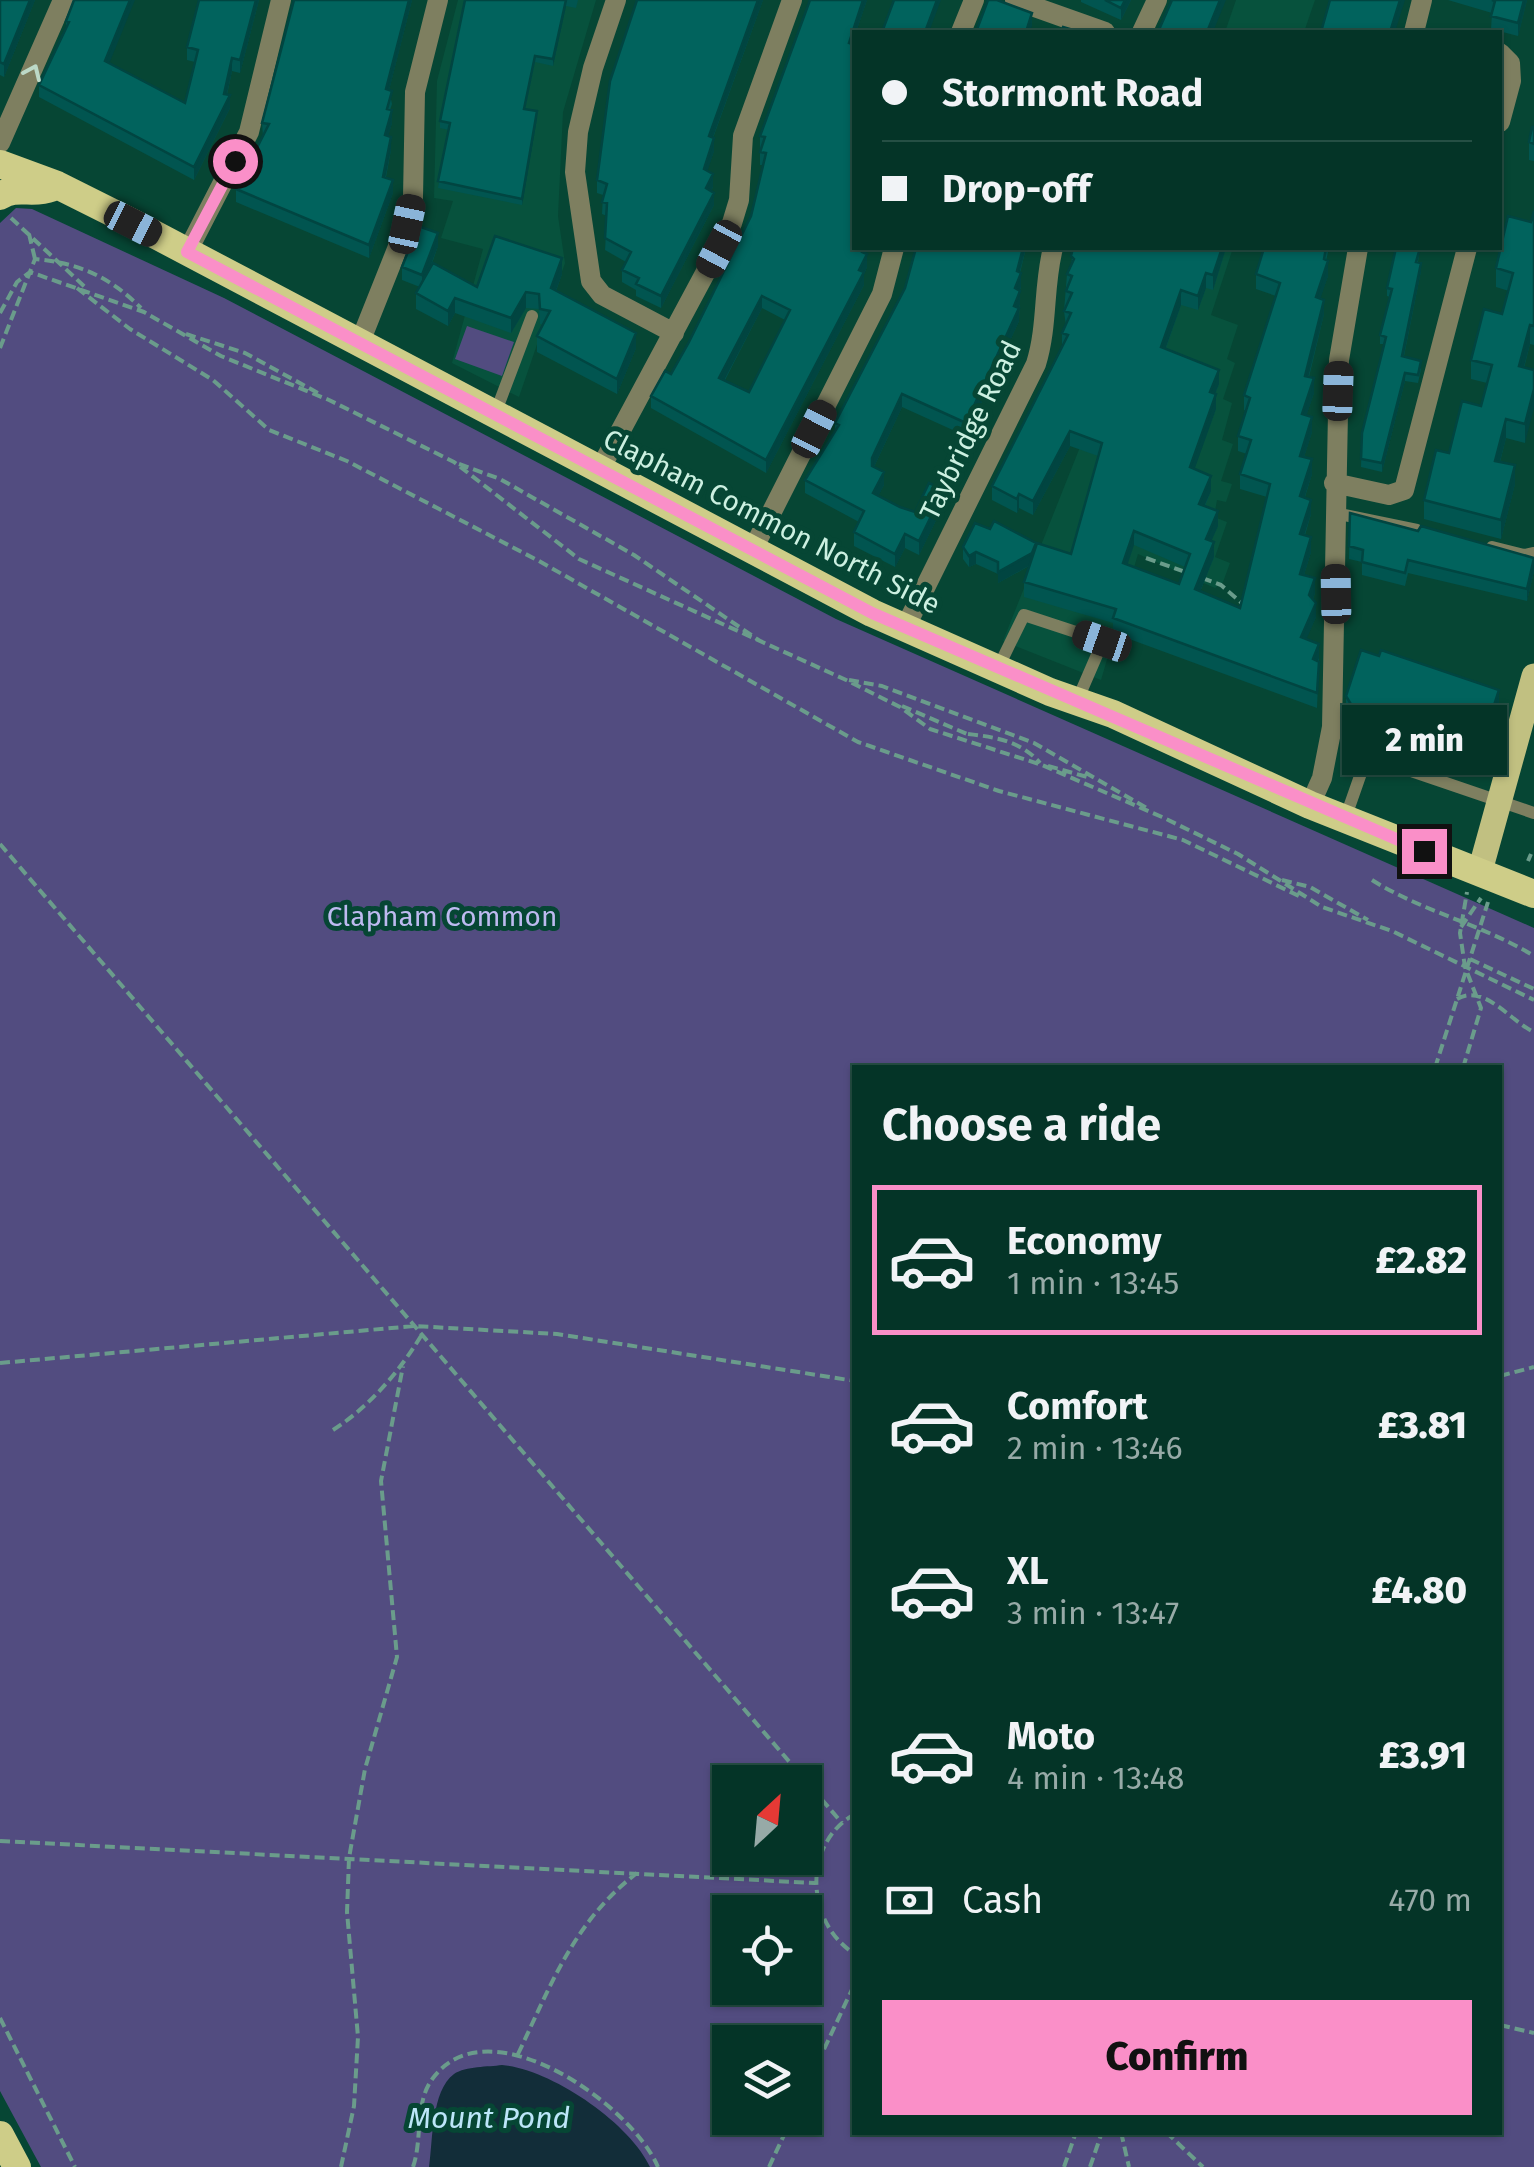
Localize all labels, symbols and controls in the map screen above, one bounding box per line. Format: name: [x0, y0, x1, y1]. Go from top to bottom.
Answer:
one-way arrow: [21, 64, 41, 82]
text: Stormont Road: [942, 70, 1203, 116]
route start: [213, 139, 258, 184]
text: Drop-off: [942, 166, 1090, 212]
car: [386, 192, 428, 256]
car: [99, 197, 167, 251]
car: [692, 215, 746, 283]
street label: Taybridge Road: [913, 335, 1028, 525]
car: [1322, 360, 1354, 422]
car: [787, 395, 841, 463]
street label: Clapham Common North Side: [598, 422, 946, 621]
car: [1320, 564, 1352, 624]
car: [1069, 617, 1135, 665]
callout: 2 min: [1342, 706, 1506, 776]
text: 2 min: [1385, 721, 1464, 759]
route end: [1402, 829, 1447, 874]
park label: Clapham Common: [327, 900, 557, 933]
text: Choose a ride: [882, 1098, 1161, 1152]
icon: car: [887, 1215, 977, 1305]
text: Economy: [1007, 1218, 1162, 1264]
text: £2.82: [1375, 1237, 1467, 1283]
text: 1 min · 13:45: [1007, 1264, 1179, 1302]
icon: car: [887, 1380, 977, 1470]
text: Comfort: [1007, 1383, 1148, 1429]
text: £3.81: [1378, 1402, 1467, 1448]
text: 2 min · 13:46: [1007, 1429, 1183, 1467]
icon: car: [887, 1545, 977, 1635]
text: XL: [1007, 1548, 1049, 1594]
text: £4.80: [1372, 1567, 1467, 1613]
text: 3 min · 13:47: [1007, 1594, 1179, 1632]
icon: car: [887, 1710, 977, 1800]
text: Moto: [1007, 1713, 1095, 1759]
text: £3.91: [1379, 1732, 1467, 1778]
text: 4 min · 13:48: [1007, 1759, 1184, 1797]
north arrow: [712, 1765, 822, 1875]
map controls: [712, 1765, 822, 2135]
icon: cash: [882, 1873, 937, 1928]
text: Cash: [962, 1877, 1043, 1923]
text: 470 m: [1388, 1881, 1472, 1919]
button: locate: [712, 1895, 822, 2005]
button: Confirm: [882, 2000, 1472, 2115]
button: layers: [712, 2025, 822, 2135]
water label: Mount Pond: [408, 2100, 570, 2136]

